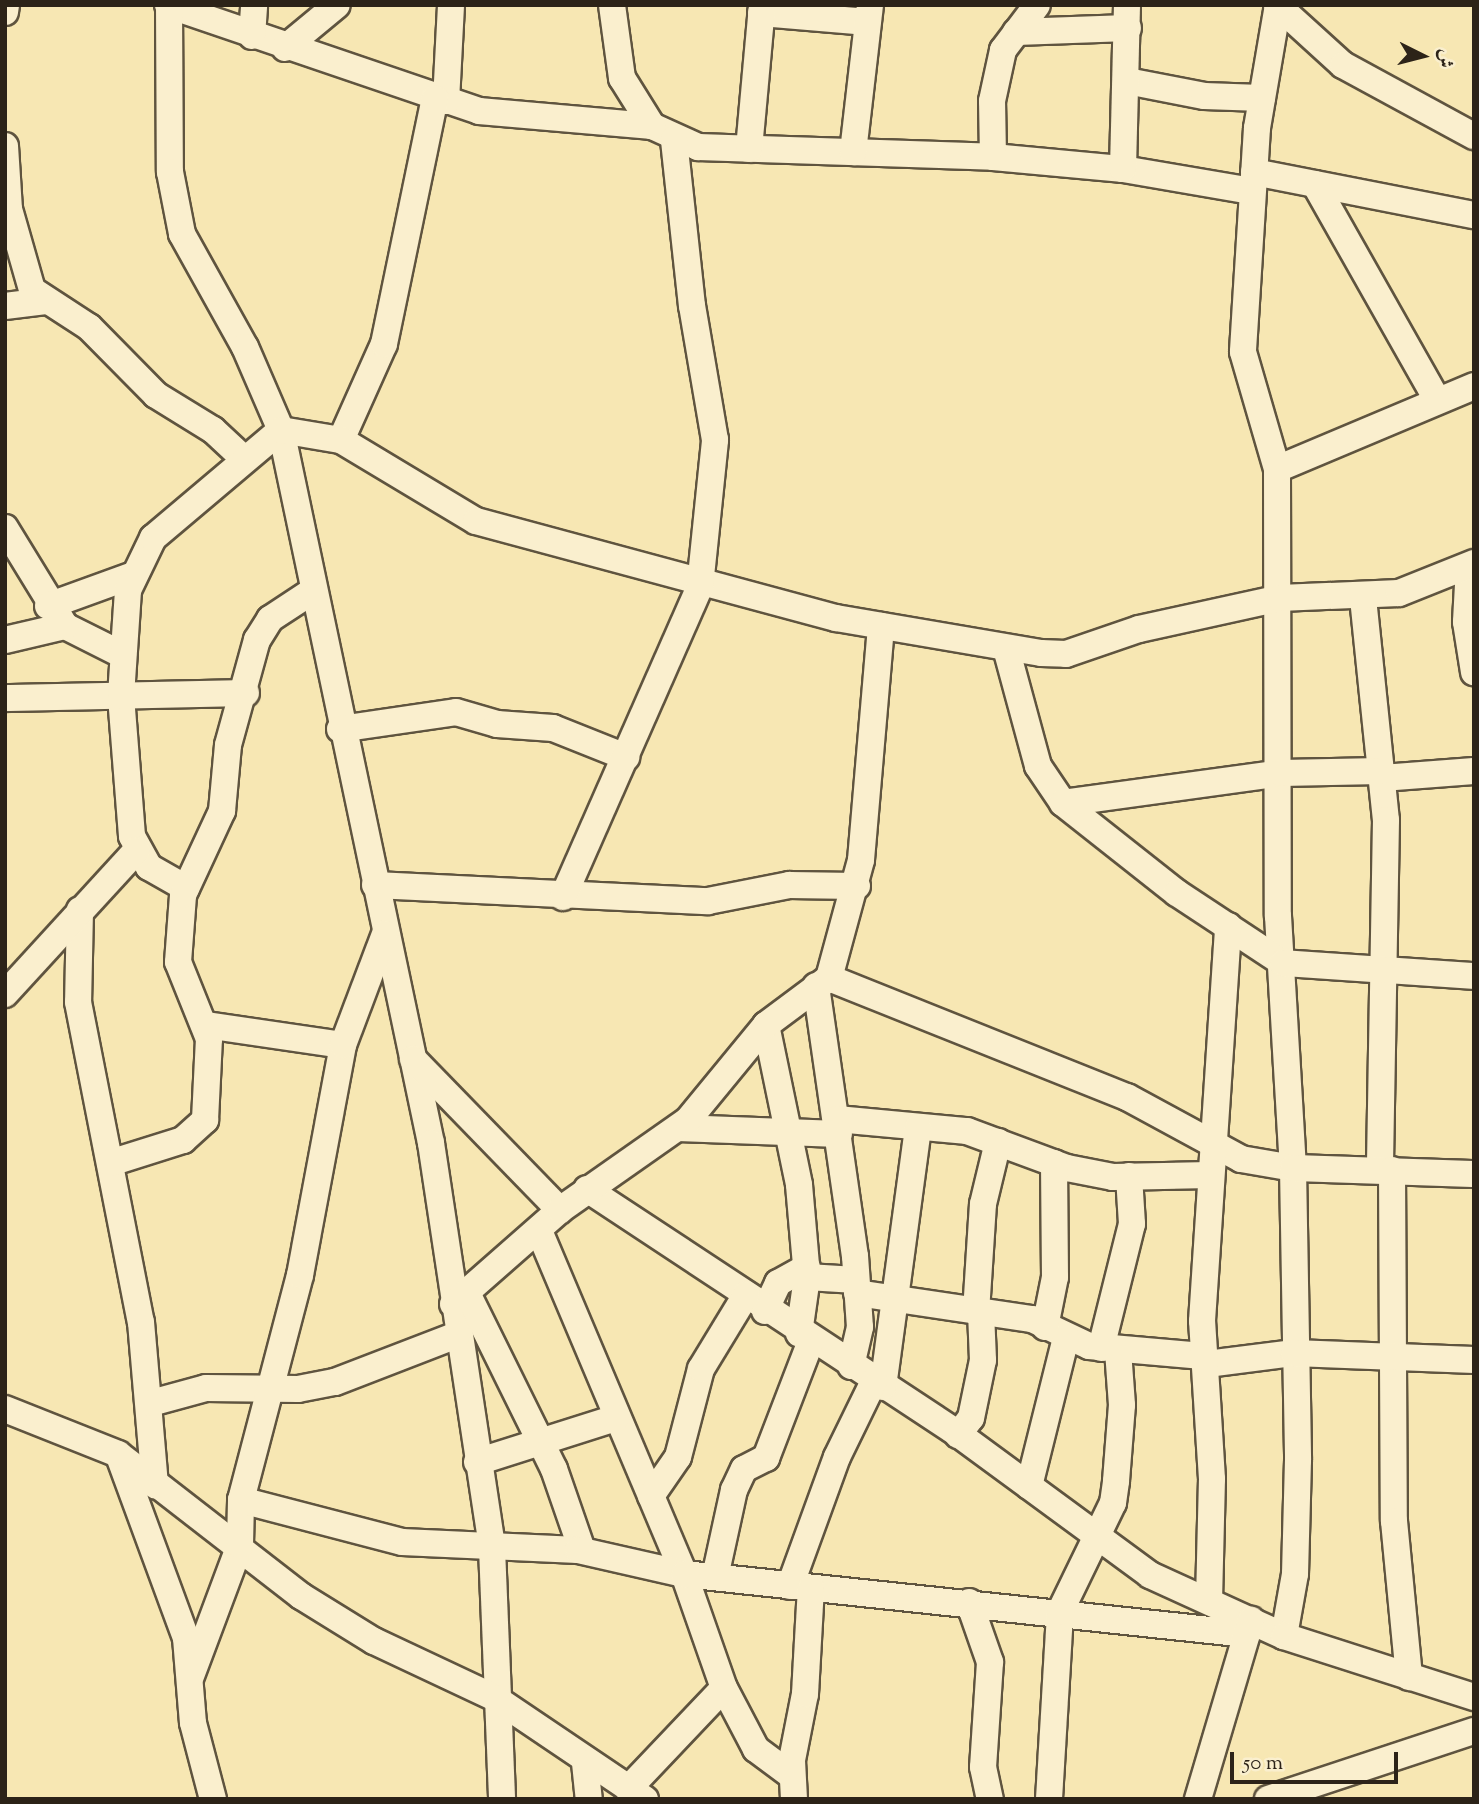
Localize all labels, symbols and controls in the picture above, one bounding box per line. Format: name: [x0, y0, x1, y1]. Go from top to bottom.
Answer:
north arrow: [1388, 21, 1458, 91]
text: ش: [1430, 47, 1459, 69]
scale bar: [1234, 1738, 1402, 1782]
text: 50 m: [1243, 1749, 1283, 1779]

